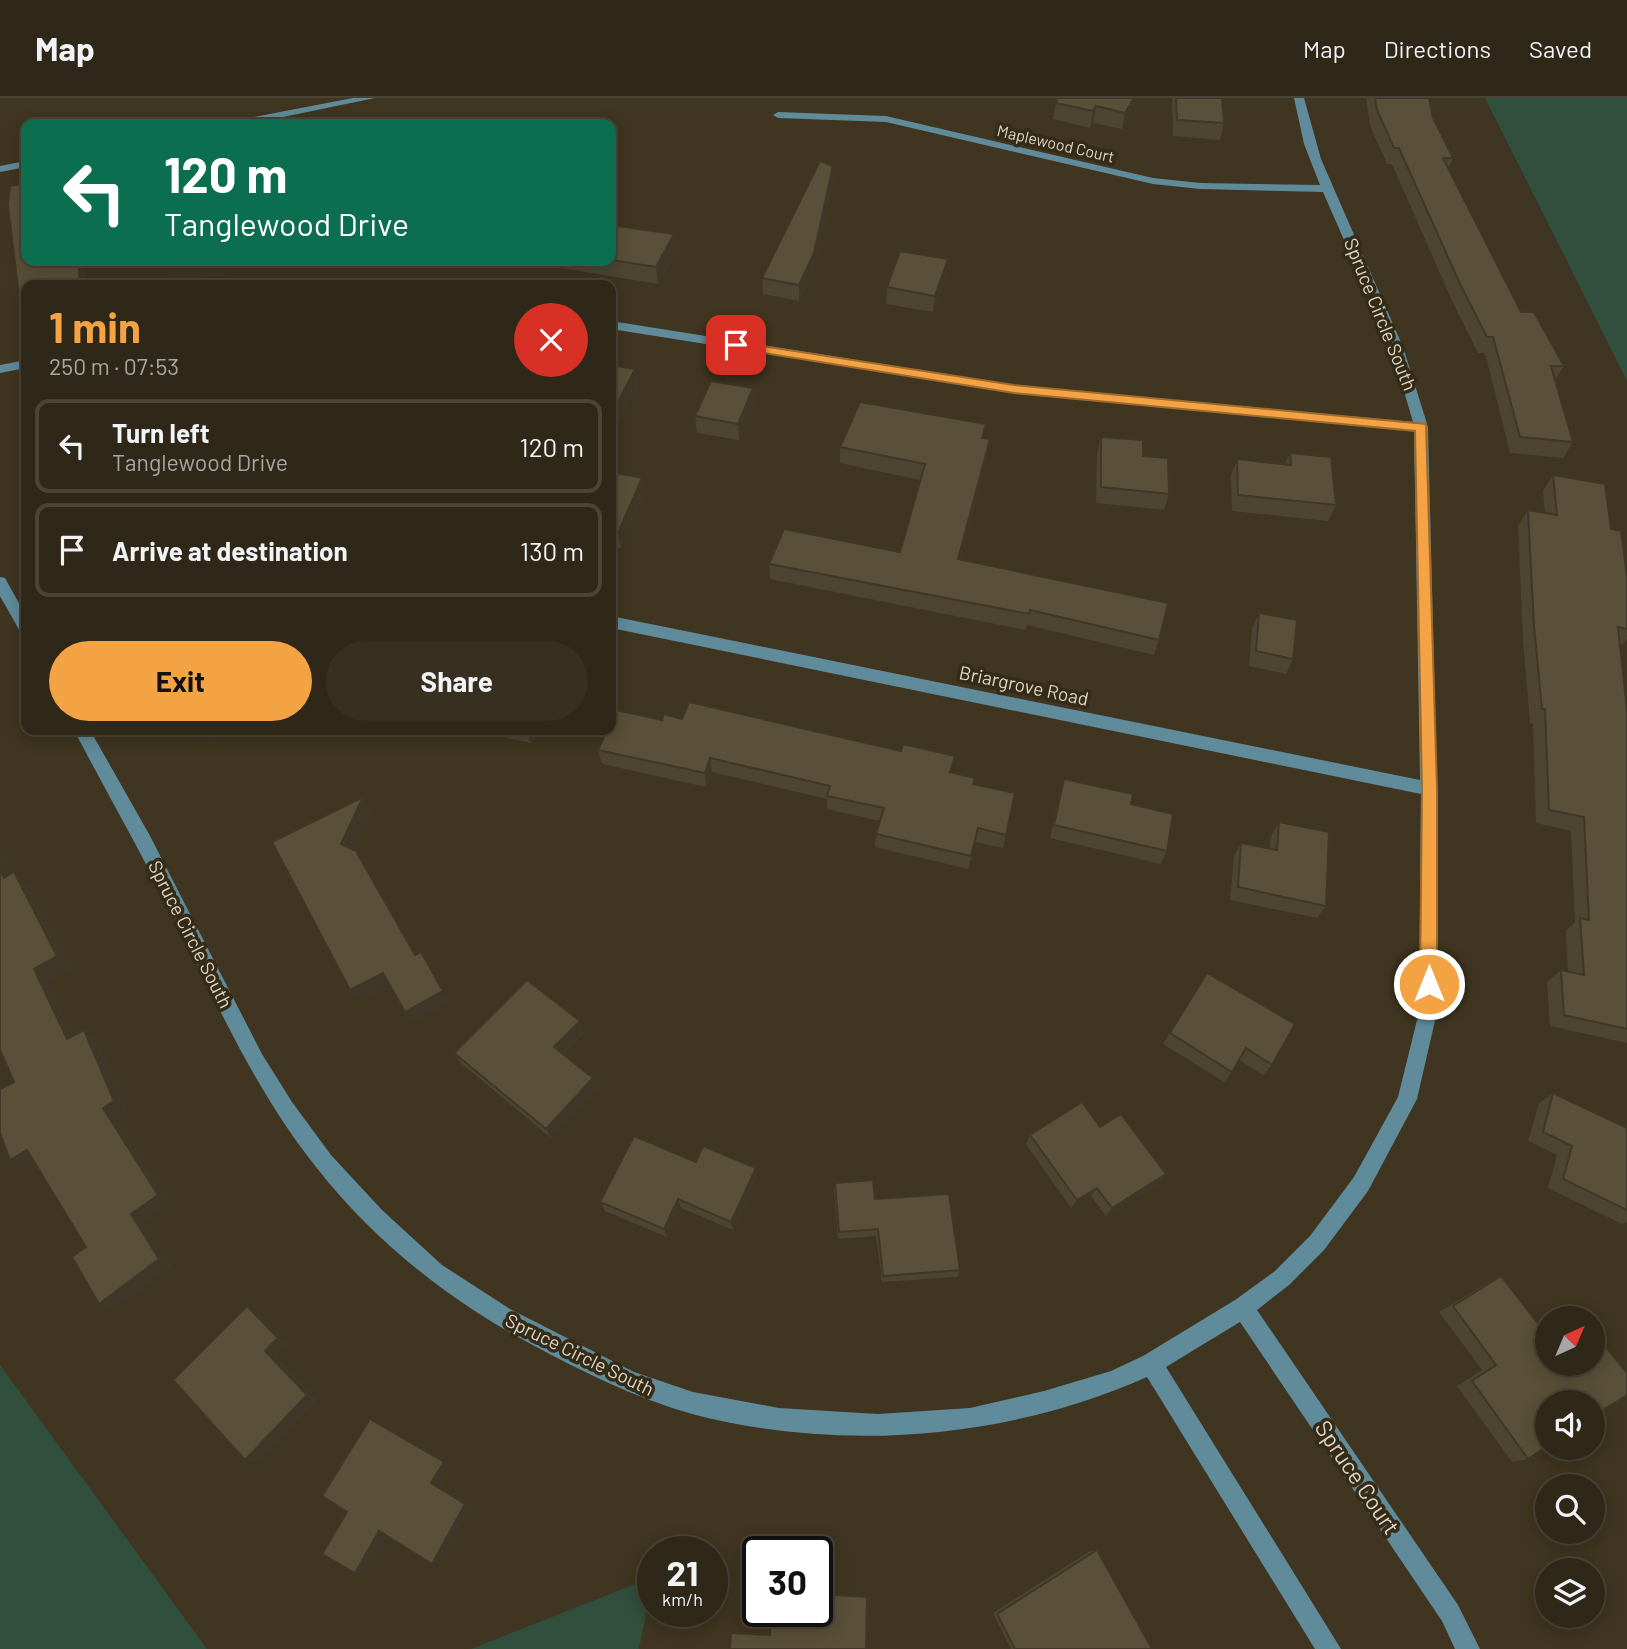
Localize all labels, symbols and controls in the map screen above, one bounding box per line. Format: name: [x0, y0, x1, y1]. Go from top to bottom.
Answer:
text: Map: [35, 28, 95, 68]
text: Map: [1303, 34, 1346, 63]
text: Directions: [1384, 34, 1491, 63]
text: Saved: [1529, 34, 1592, 63]
street label: Maplewood Court: [995, 120, 1117, 166]
text: 120 m: [164, 144, 287, 203]
icon: left: [49, 147, 140, 238]
text: Tanglewood Drive: [164, 204, 409, 242]
street label: Spruce Circle South: [1340, 234, 1422, 394]
text: 1 min: [49, 301, 141, 351]
button: close: [514, 303, 588, 377]
pin: [706, 315, 766, 375]
icon: arrive: [717, 326, 755, 364]
text: 250 m · 07:53: [49, 352, 179, 380]
text: Turn left: [112, 417, 210, 448]
icon: left: [53, 427, 91, 465]
text: 120 m: [520, 431, 584, 462]
text: Tanglewood Drive: [112, 448, 288, 476]
icon: arrive: [53, 531, 91, 569]
text: Arrive at destination: [112, 535, 348, 566]
text: 130 m: [520, 535, 584, 566]
button: Exit: [49, 641, 312, 721]
button: Share: [326, 641, 588, 721]
street label: Briargrove Road: [957, 660, 1091, 710]
street label: Spruce Circle South: [144, 856, 238, 1012]
position arrow: [1392, 947, 1466, 1021]
north arrow: [1535, 1306, 1605, 1376]
map controls: [1535, 1306, 1605, 1628]
street label: Spruce Circle South: [502, 1308, 658, 1400]
button: sound: [1535, 1390, 1605, 1460]
street label: Spruce Court: [1310, 1415, 1406, 1539]
button: search: [1535, 1474, 1605, 1544]
speed limit sign: 30: [742, 1536, 833, 1627]
text: 21: [667, 1551, 698, 1593]
button: layers: [1535, 1558, 1605, 1628]
text: km/h: [662, 1588, 703, 1610]

